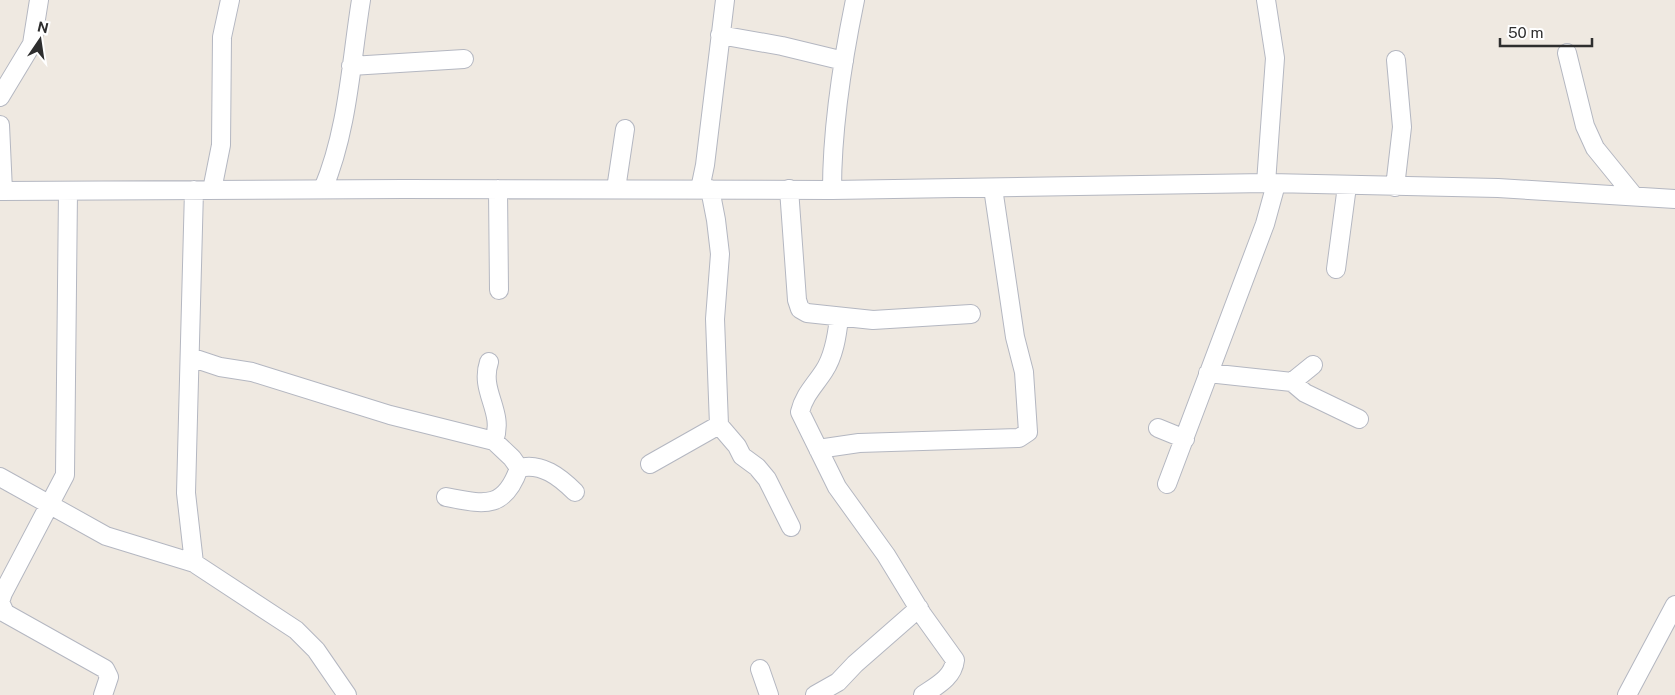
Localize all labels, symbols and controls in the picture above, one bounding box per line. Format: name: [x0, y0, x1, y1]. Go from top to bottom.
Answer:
north arrow: [15, 15, 65, 65]
scale bar: [1500, 15, 1592, 47]
text: N: [36, 18, 50, 36]
text: 50 m: [1508, 24, 1543, 41]

